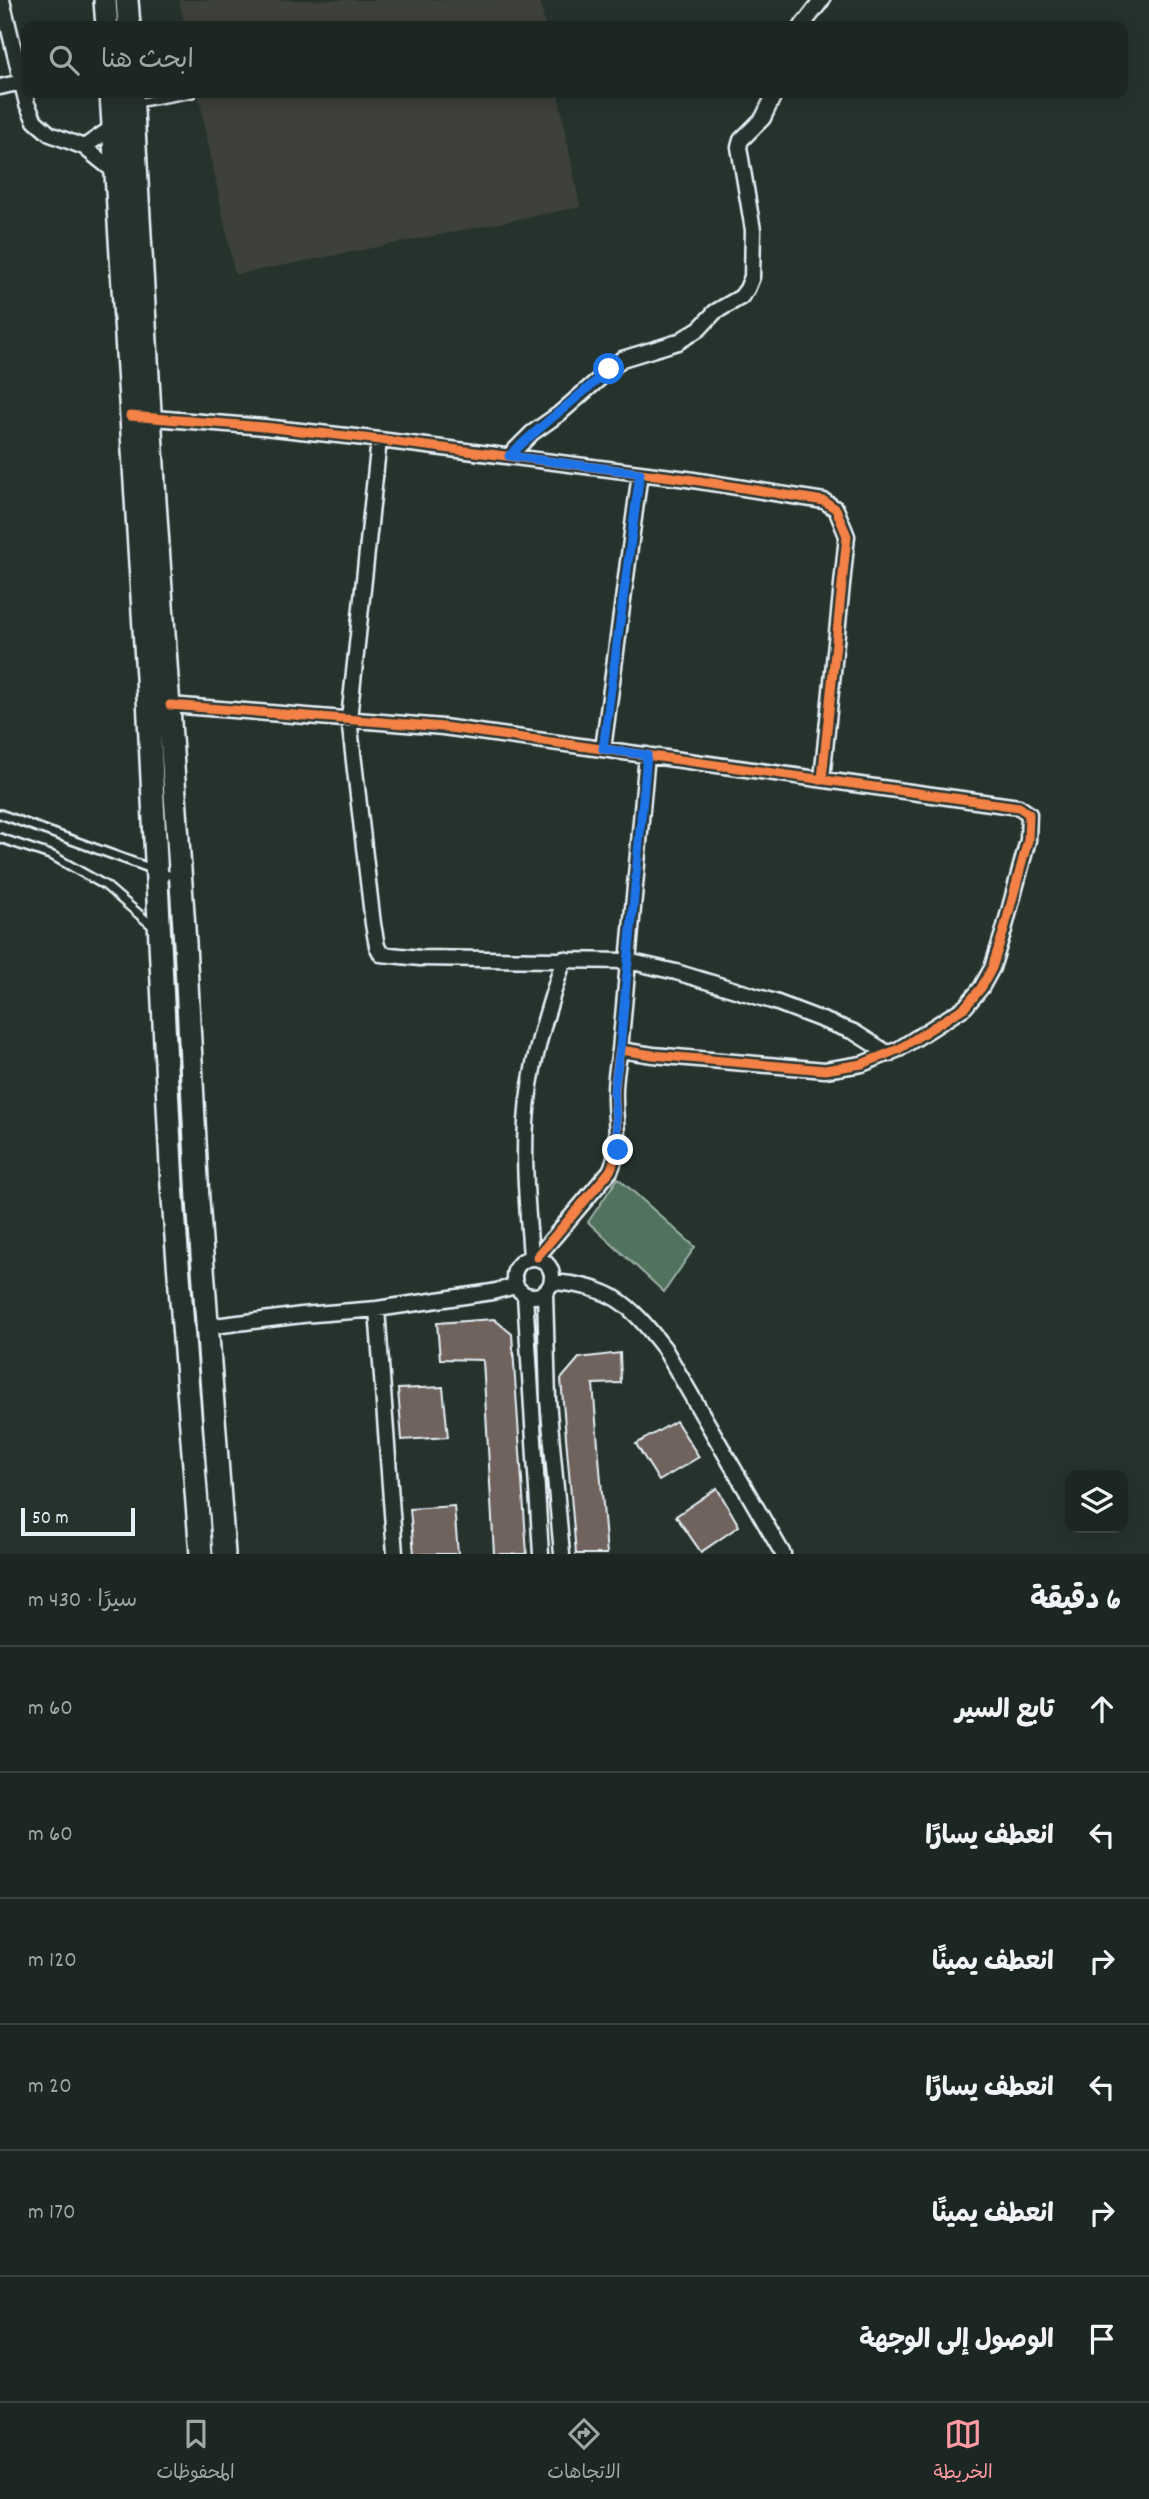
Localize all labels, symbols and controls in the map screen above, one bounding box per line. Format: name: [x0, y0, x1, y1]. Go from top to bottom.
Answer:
search box: [21, 21, 1128, 98]
icon: search: [45, 41, 83, 79]
text: ابحث هنا: [101, 43, 194, 80]
route start: [593, 353, 624, 384]
route end: [602, 1134, 633, 1165]
map controls: [1065, 1470, 1128, 1533]
button: layers: [1065, 1470, 1128, 1533]
scale bar: [21, 1505, 135, 1537]
text: 50 m: [32, 1506, 69, 1533]
text: 6 دقيقة: [1030, 1581, 1121, 1624]
text: سيرًا · 430 m: [28, 1585, 137, 1618]
icon: ahead: [1083, 1690, 1121, 1728]
text: 60 m: [28, 1693, 73, 1726]
text: تابع السير: [955, 1693, 1054, 1730]
icon: left: [1083, 1816, 1121, 1854]
text: 60 m: [28, 1819, 73, 1852]
text: انعطف يسارًا: [925, 1819, 1054, 1856]
icon: right: [1083, 1942, 1121, 1980]
text: 120 m: [28, 1945, 77, 1978]
text: انعطف يمينًا: [932, 1945, 1054, 1982]
icon: left: [1083, 2068, 1121, 2106]
text: 20 m: [28, 2071, 72, 2104]
text: انعطف يسارًا: [925, 2071, 1054, 2108]
icon: right: [1083, 2194, 1121, 2232]
text: 170 m: [28, 2197, 75, 2230]
text: انعطف يمينًا: [932, 2197, 1054, 2234]
icon: arrive: [1083, 2320, 1121, 2358]
text: الوصول إلى الوجهة: [859, 2323, 1054, 2360]
tab: المحفوظات: [156, 2415, 235, 2488]
tab: الاتجاهات: [547, 2415, 621, 2488]
tab: الخريطة: [933, 2415, 993, 2488]

